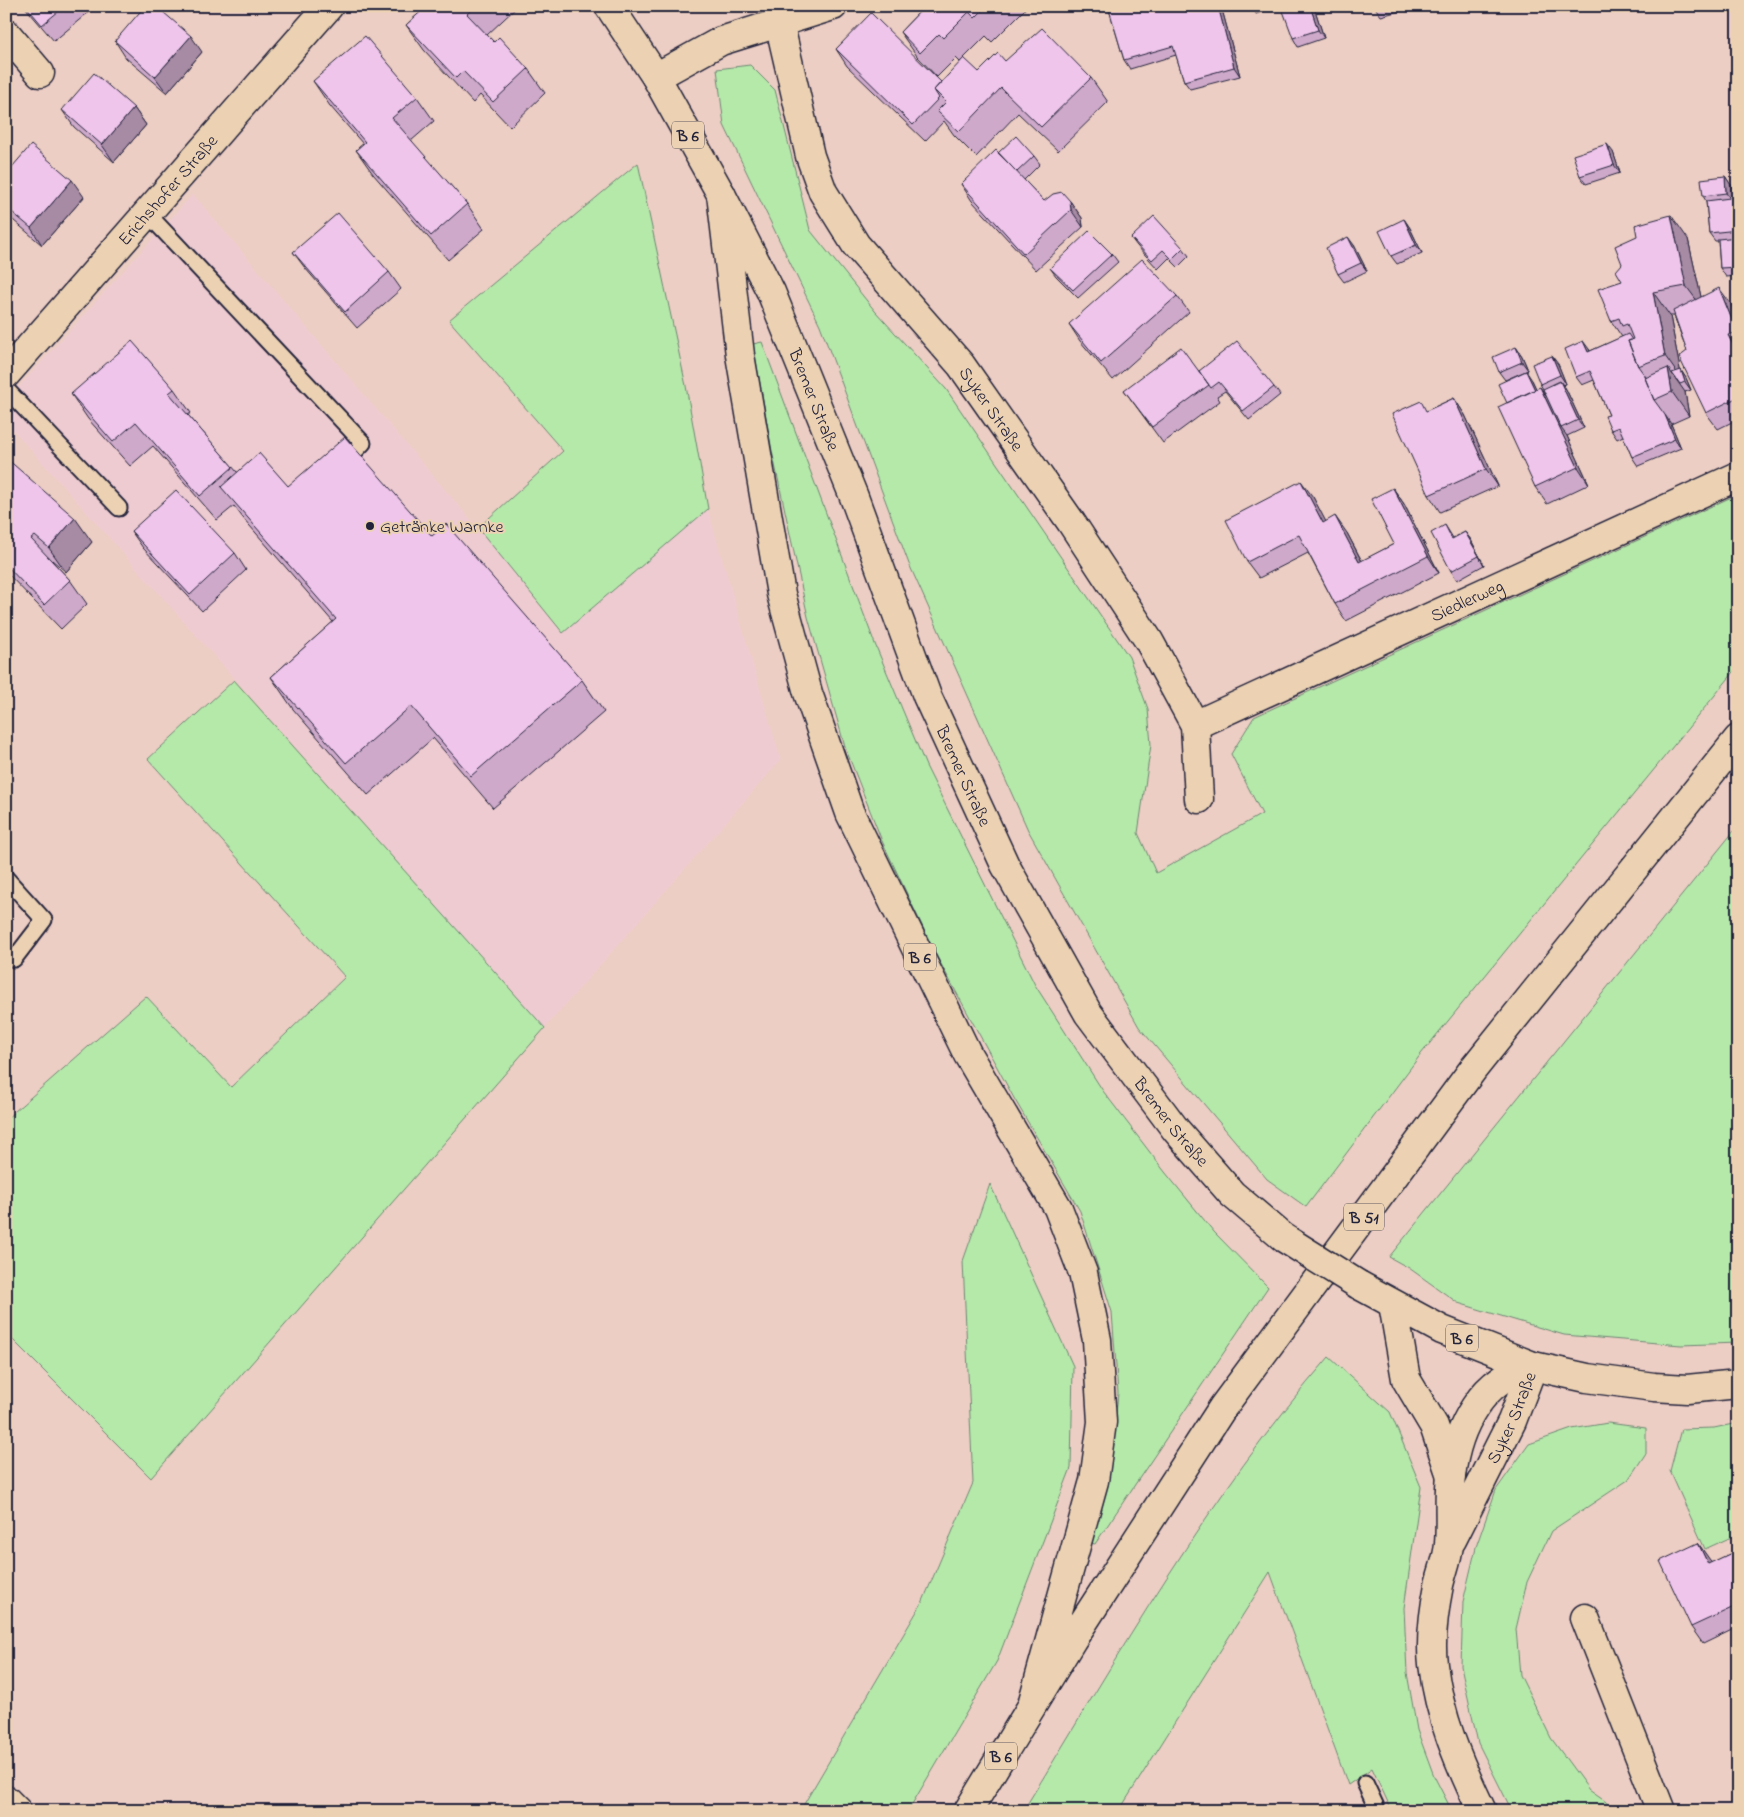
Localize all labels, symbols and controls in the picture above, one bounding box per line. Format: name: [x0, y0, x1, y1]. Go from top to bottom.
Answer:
road number: B 6: [672, 122, 704, 148]
street label: Erichshofer Straße: [113, 129, 226, 253]
street label: Bremer Straße: [780, 344, 845, 456]
street label: Syker Straße: [951, 362, 1029, 458]
place label: Getränke Warnke: [380, 515, 504, 541]
marker: Getränke Warnke: [364, 520, 376, 532]
street label: Siedlerweg: [1427, 574, 1509, 630]
street label: Bremer Straße: [927, 721, 997, 832]
road number: B 6: [904, 944, 936, 970]
street label: Bremer Straße: [1125, 1072, 1214, 1174]
road number: B 51: [1344, 1204, 1384, 1230]
road number: B 6: [1446, 1325, 1478, 1352]
street label: Syker Straße: [1481, 1368, 1545, 1469]
road number: B 6: [985, 1742, 1017, 1770]

